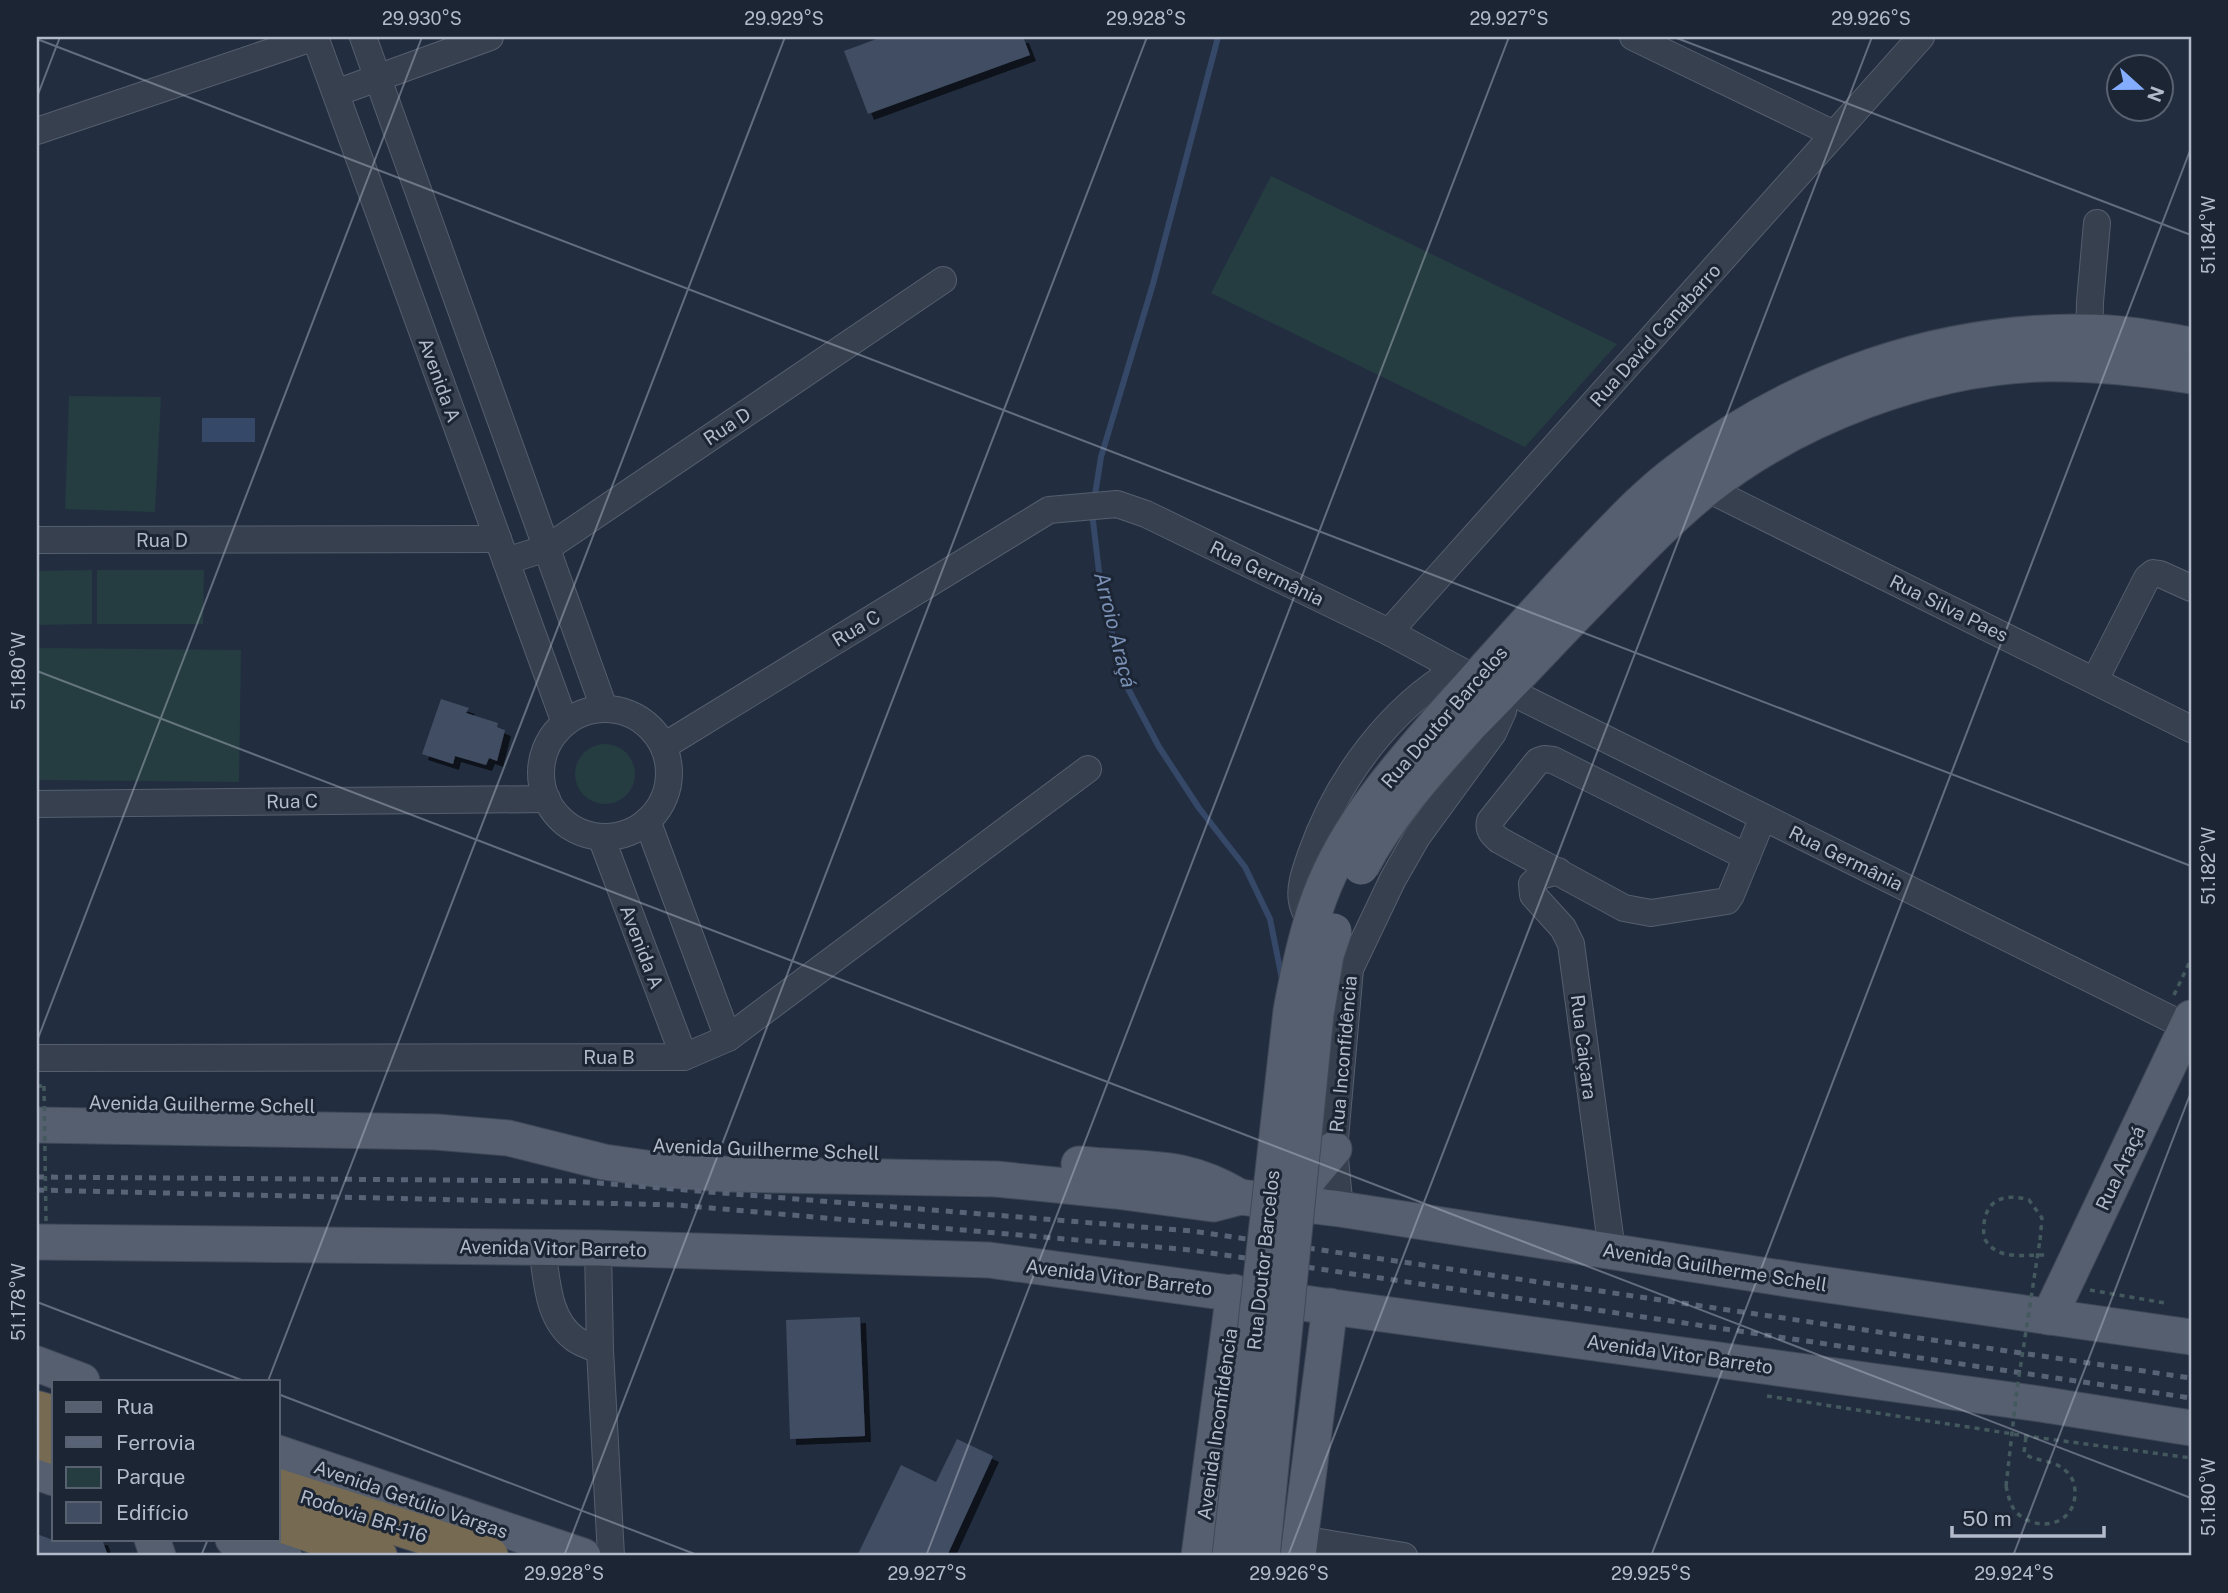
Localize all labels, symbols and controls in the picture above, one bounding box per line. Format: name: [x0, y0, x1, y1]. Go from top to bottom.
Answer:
text: 29.930°S: [382, 8, 462, 29]
text: 29.929°S: [744, 8, 824, 29]
text: 29.928°S: [1106, 8, 1186, 29]
text: 29.927°S: [1469, 8, 1549, 29]
text: 29.926°S: [1831, 8, 1911, 29]
north arrow: [2106, 52, 2176, 122]
text: N: [2143, 83, 2169, 105]
text: 51.184°W: [2198, 196, 2219, 274]
street label: Rua David Canabarro: [1585, 259, 1725, 411]
street label: Avenida A: [415, 335, 465, 425]
street label: Rua D: [699, 402, 755, 450]
street label: Rua D: [136, 529, 188, 551]
street label: Rua Germânia: [1206, 536, 1328, 610]
water label: Arroio Araçá: [1089, 569, 1142, 690]
street label: Rua Silva Paes: [1886, 570, 2012, 646]
street label: Rua C: [828, 605, 884, 651]
text: 51.180°W: [8, 632, 29, 710]
street label: Rua Doutor Barcelos: [1376, 642, 1512, 792]
street label: Rua C: [266, 790, 318, 812]
street label: Rua Germânia: [1785, 821, 1907, 895]
text: 51.182°W: [2198, 827, 2219, 905]
street label: Avenida A: [616, 902, 668, 992]
street label: Rua Inconfidência: [1325, 975, 1361, 1133]
street label: Rua Caiçara: [1567, 993, 1601, 1101]
street label: Rua B: [583, 1046, 635, 1068]
street label: Avenida Guilherme Schell: [88, 1091, 316, 1117]
street label: Rua Araçá: [2091, 1122, 2149, 1214]
street label: Avenida Guilherme Schell: [652, 1134, 880, 1164]
street label: Rua Doutor Barcelos: [1243, 1169, 1283, 1351]
street label: Avenida Vitor Barreto: [459, 1235, 647, 1261]
street label: Avenida Guilherme Schell: [1601, 1238, 1829, 1296]
street label: Avenida Vitor Barreto: [1024, 1255, 1214, 1299]
text: 51.178°W: [8, 1263, 29, 1341]
street label: Avenida Inconfidência: [1193, 1327, 1241, 1521]
street label: Avenida Vitor Barreto: [1586, 1330, 1774, 1378]
legend: [52, 1380, 280, 1540]
text: Rua: [116, 1394, 154, 1419]
text: Ferrovia: [116, 1430, 195, 1455]
street label: Avenida Getúlio Vargas: [311, 1455, 511, 1543]
text: 51.180°W: [2198, 1458, 2219, 1536]
text: Parque: [116, 1464, 185, 1489]
street label: Rodovia BR-116: [298, 1485, 430, 1547]
scale bar: [1952, 1495, 2104, 1539]
text: Edifício: [116, 1500, 189, 1525]
text: 50 m: [1962, 1506, 2012, 1531]
text: 29.928°S: [524, 1563, 604, 1584]
text: 29.927°S: [887, 1563, 967, 1584]
text: 29.926°S: [1249, 1563, 1329, 1584]
text: 29.925°S: [1611, 1563, 1691, 1584]
text: 29.924°S: [1974, 1563, 2054, 1584]

